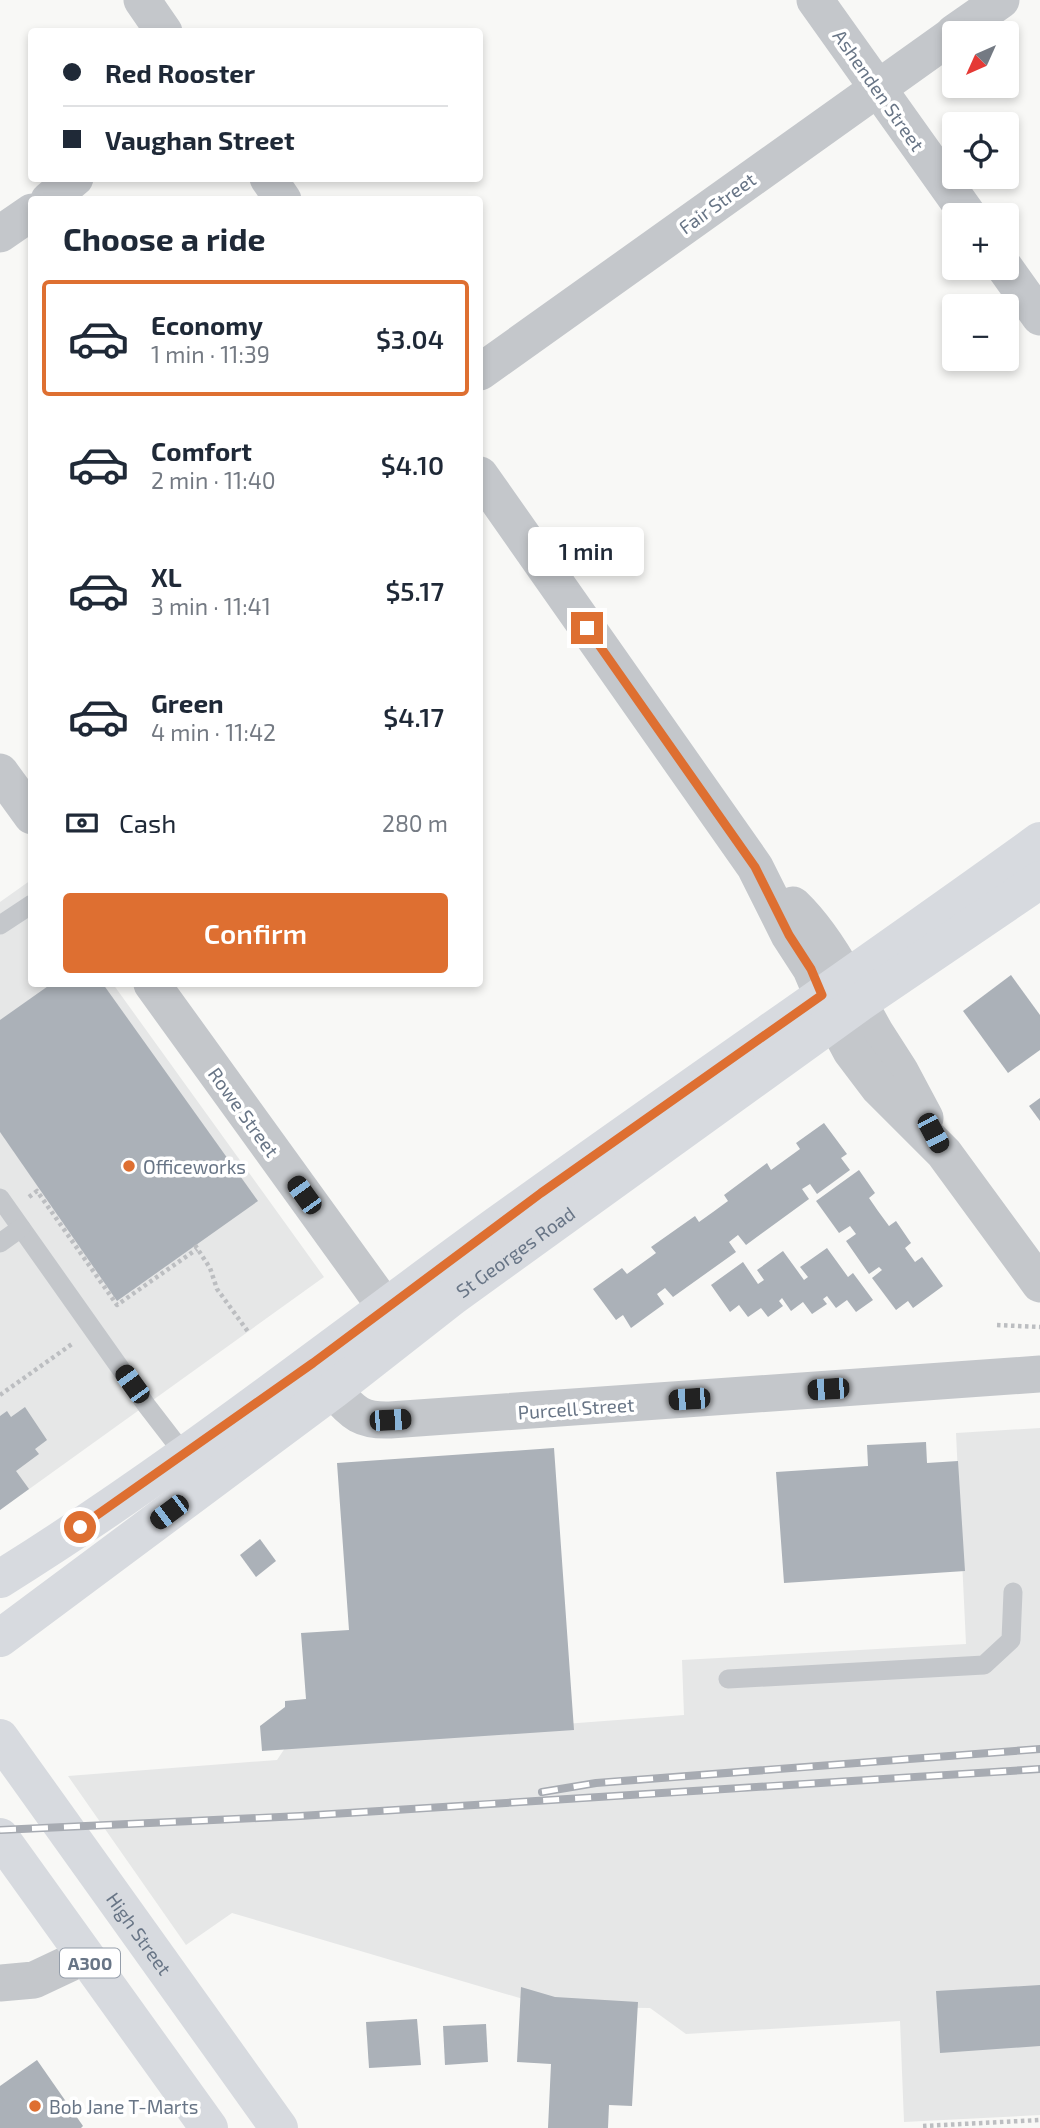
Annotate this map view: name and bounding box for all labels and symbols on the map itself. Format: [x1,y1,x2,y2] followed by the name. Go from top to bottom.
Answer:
[942,21,1018,98] north arrow
[829,25,929,155] street label: Ashenden Street
[674,167,760,239] street label: Fair Street
[529,526,645,576] callout: 1 min
[571,612,603,644] route end
[204,1063,284,1161] street label: Rowe Street
[914,1110,953,1156] car
[143,1155,246,1178] place label: Officeworks
[121,1158,137,1174] marker: Officeworks
[284,1172,325,1218] car
[451,1201,579,1302] street label: St Georges Road
[112,1361,153,1407] car
[807,1377,850,1401] car
[668,1387,711,1411] car
[517,1392,635,1424] street label: Purcell Street
[369,1408,412,1432] car
[146,1491,193,1533] car
[64,1511,96,1543] route start
[102,1887,177,1979] street label: High Street
[60,1949,120,1978] road number: A300
[49,2095,198,2118] place label: Bob Jane T-Marts
[27,2098,43,2114] marker: Bob Jane T-Marts

